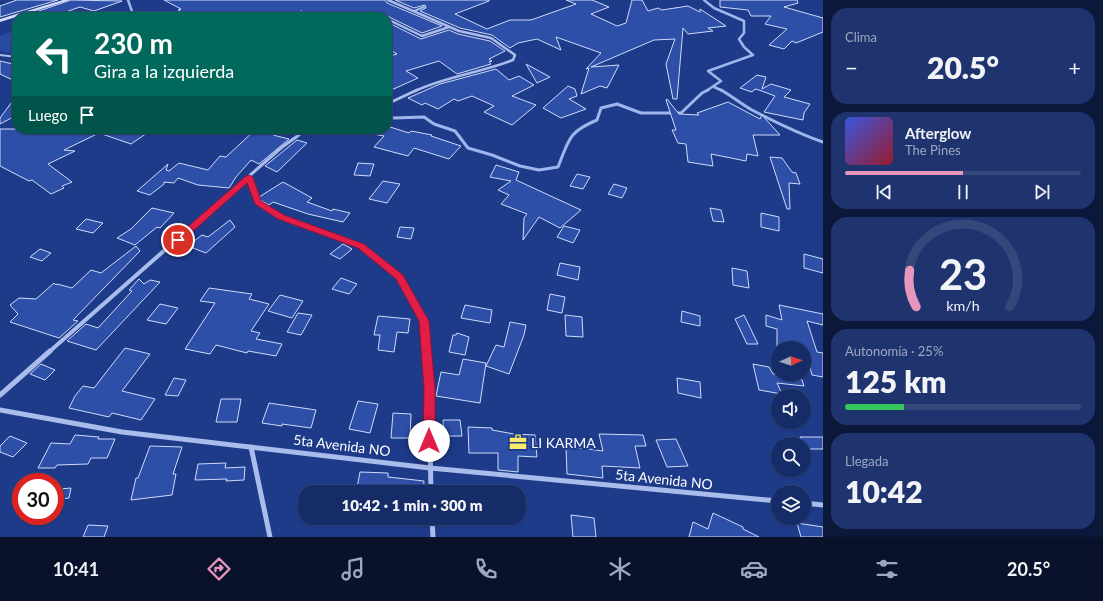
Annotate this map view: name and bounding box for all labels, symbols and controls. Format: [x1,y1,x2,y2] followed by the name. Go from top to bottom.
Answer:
[94,26,173,60] text: 230 m
[28,28,80,80] icon: left
[845,29,877,45] text: Clima
[927,49,999,85] text: 20.5°
[845,54,858,81] text: −
[1068,54,1081,81] text: +
[94,60,234,82] text: Gira a la izquierda
[76,104,98,126] icon: arrive
[28,106,68,124] text: Luego
[905,124,971,142] text: Afterglow
[905,142,961,158] text: The Pines
[873,181,895,203] icon: previous
[952,181,974,203] icon: pause
[1031,181,1053,203] icon: next
[161,223,195,257] pin
[167,229,189,251] icon: arrive
[939,248,987,298] text: 23
[946,296,980,313] text: km/h
[771,341,811,381] north arrow
[771,341,811,525] map controls
[845,343,943,359] text: Autonomía · 25%
[845,363,946,399] text: 125 km
[771,389,811,429] button: sound
[408,420,450,462] position arrow
[292,431,392,459] street label: 5ta Avenida NO
[508,432,528,452] office icon: LI KARMA
[531,434,596,451] place label: LI KARMA
[771,437,811,477] button: search
[845,453,889,469] text: Llegada
[614,465,714,493] street label: 5ta Avenida NO
[12,473,64,525] speed limit sign: 30
[845,473,923,509] text: 10:42
[771,485,811,525] button: layers
[341,496,483,514] text: 10:42 · 1 min · 300 m
[205,555,233,583] icon: directions
[339,555,367,583] icon: music
[472,555,500,583] icon: phone
[606,555,634,583] icon: climate
[740,555,768,583] icon: car
[873,555,901,583] icon: filters
[53,558,99,580] text: 10:41
[1007,558,1050,580] text: 20.5°

